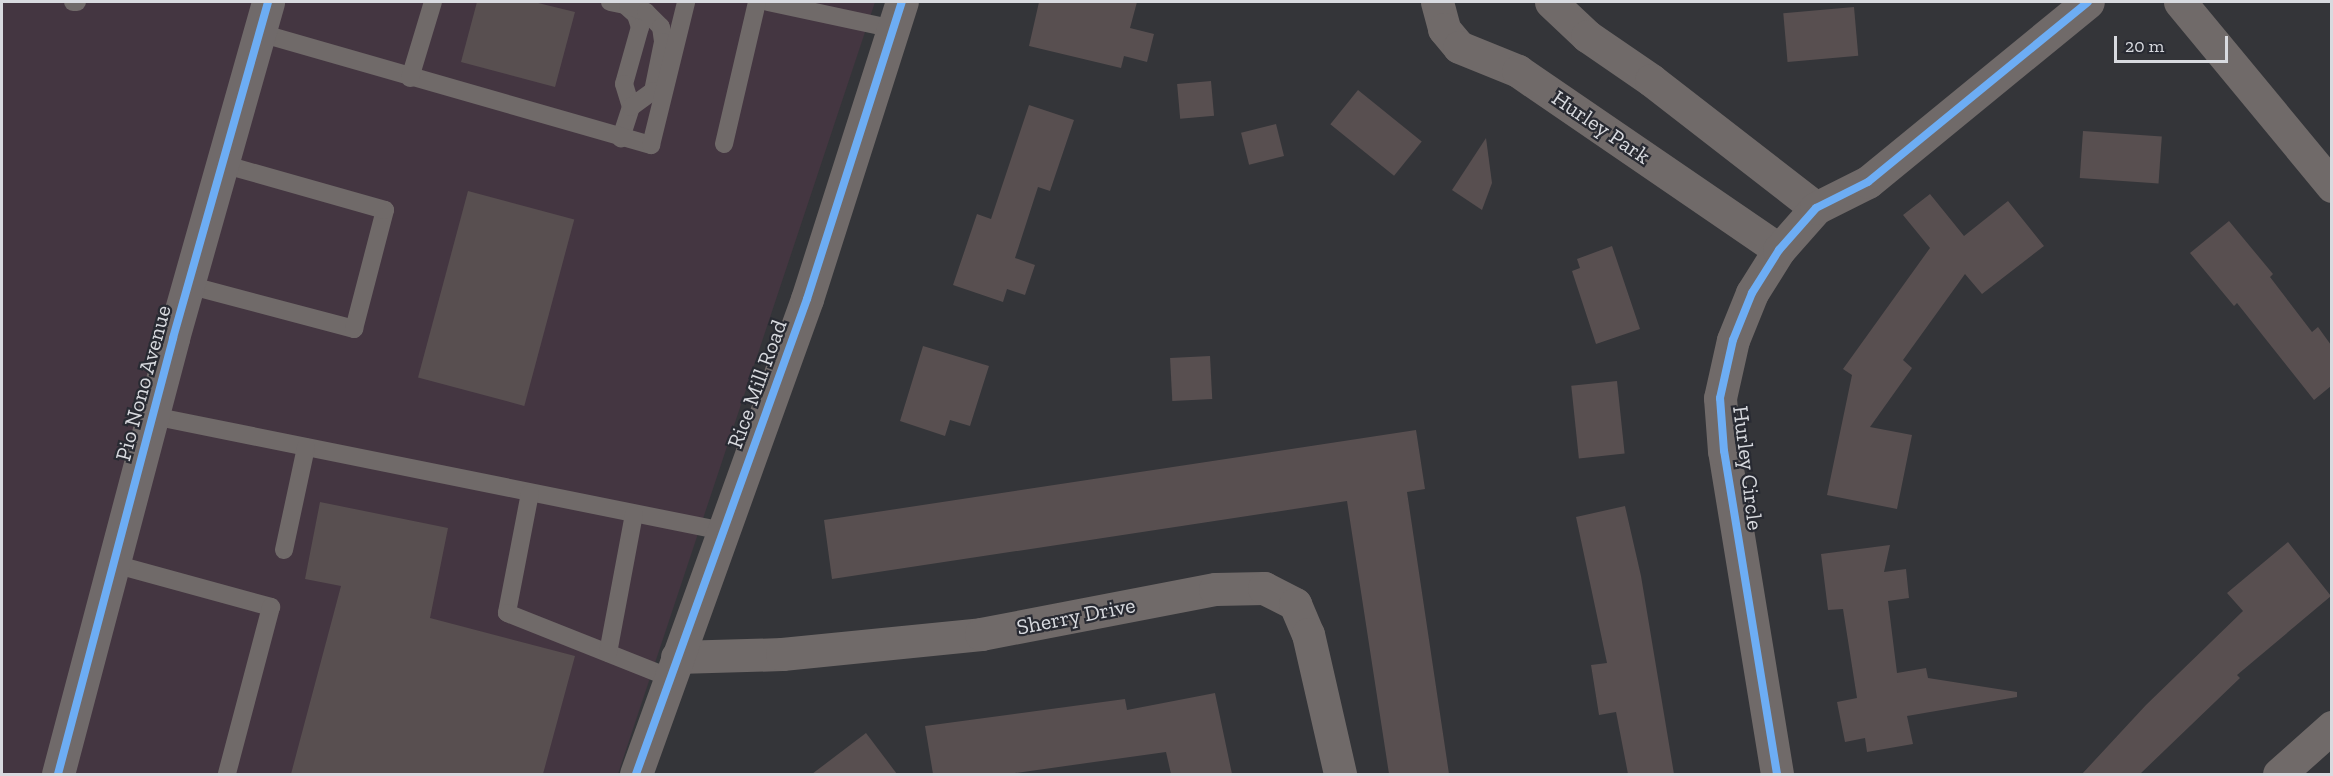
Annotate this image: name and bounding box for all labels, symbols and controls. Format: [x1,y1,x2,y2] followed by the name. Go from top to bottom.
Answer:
[2117,24,2231,62] scale bar
[2125,35,2164,57] text: 20 m
[1547,84,1655,170] street label: Hurley Park
[109,302,177,464] street label: Pio Nono Avenue
[722,316,792,452] street label: Rice Mill Road
[1727,404,1769,532] street label: Hurley Circle
[1014,592,1138,640] street label: Sherry Drive

